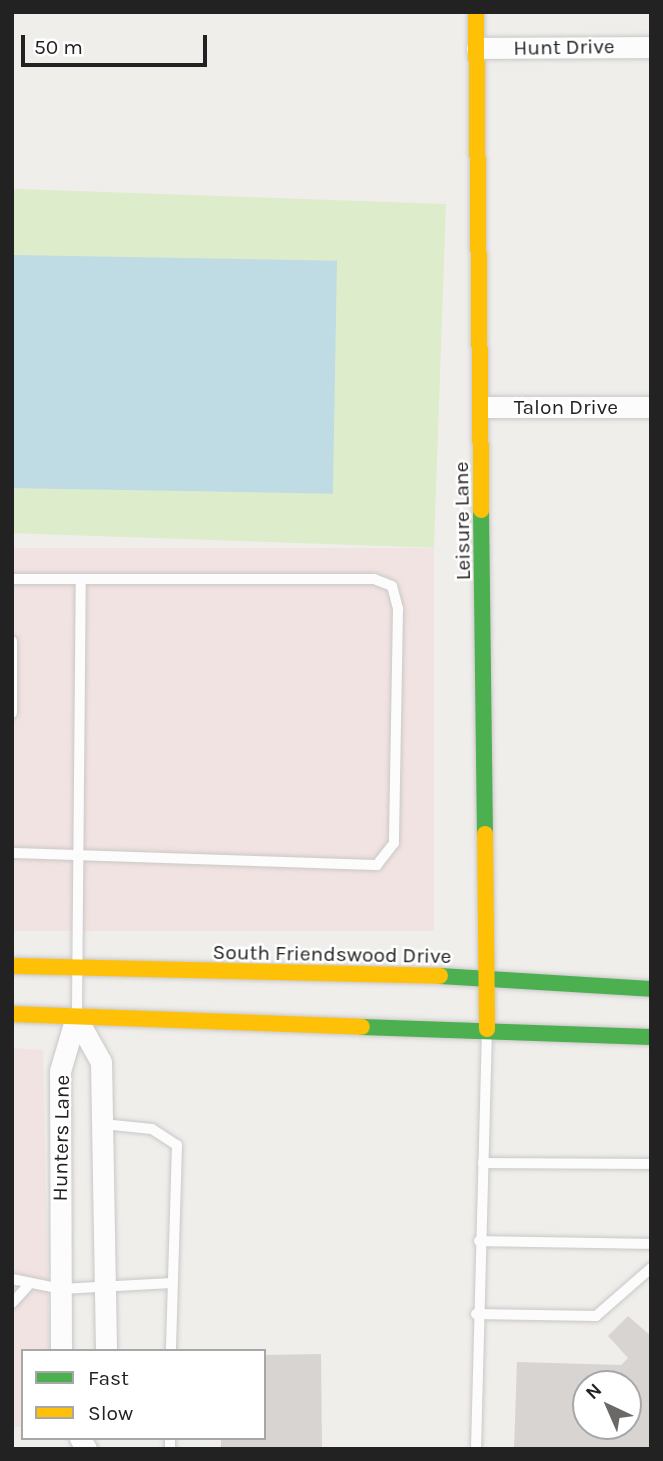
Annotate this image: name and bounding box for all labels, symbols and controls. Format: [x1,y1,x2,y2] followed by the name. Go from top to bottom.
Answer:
[24,21,210,65] scale bar
[513,34,615,60] street label: Hunt Drive
[34,35,83,59] text: 50 m
[514,394,618,420] street label: Talon Drive
[448,461,476,581] street label: Leisure Lane
[212,939,452,969] street label: South Friendswood Drive
[47,1075,75,1201] street label: Hunters Lane
[21,1349,266,1440] legend
[88,1366,129,1390] text: Fast
[572,1370,642,1440] north arrow
[581,1379,606,1404] text: N
[88,1401,133,1425] text: Slow

